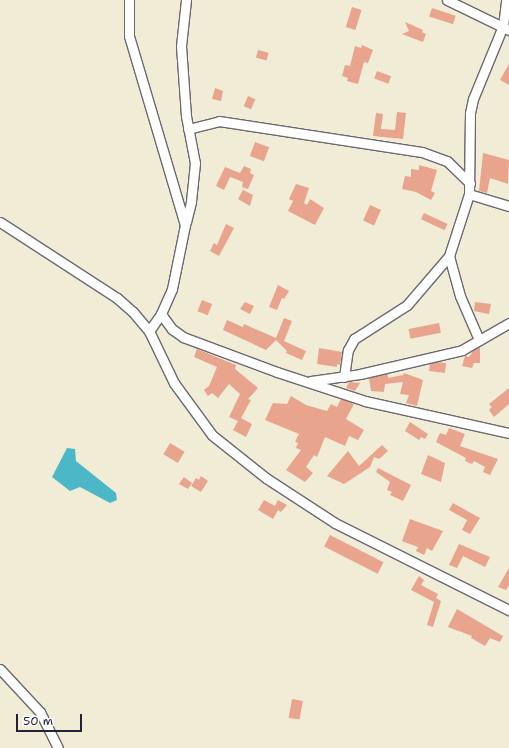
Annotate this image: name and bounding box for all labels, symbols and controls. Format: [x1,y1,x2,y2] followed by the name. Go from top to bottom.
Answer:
[18,706,84,732] scale bar
[23,713,53,729] text: 50 m

